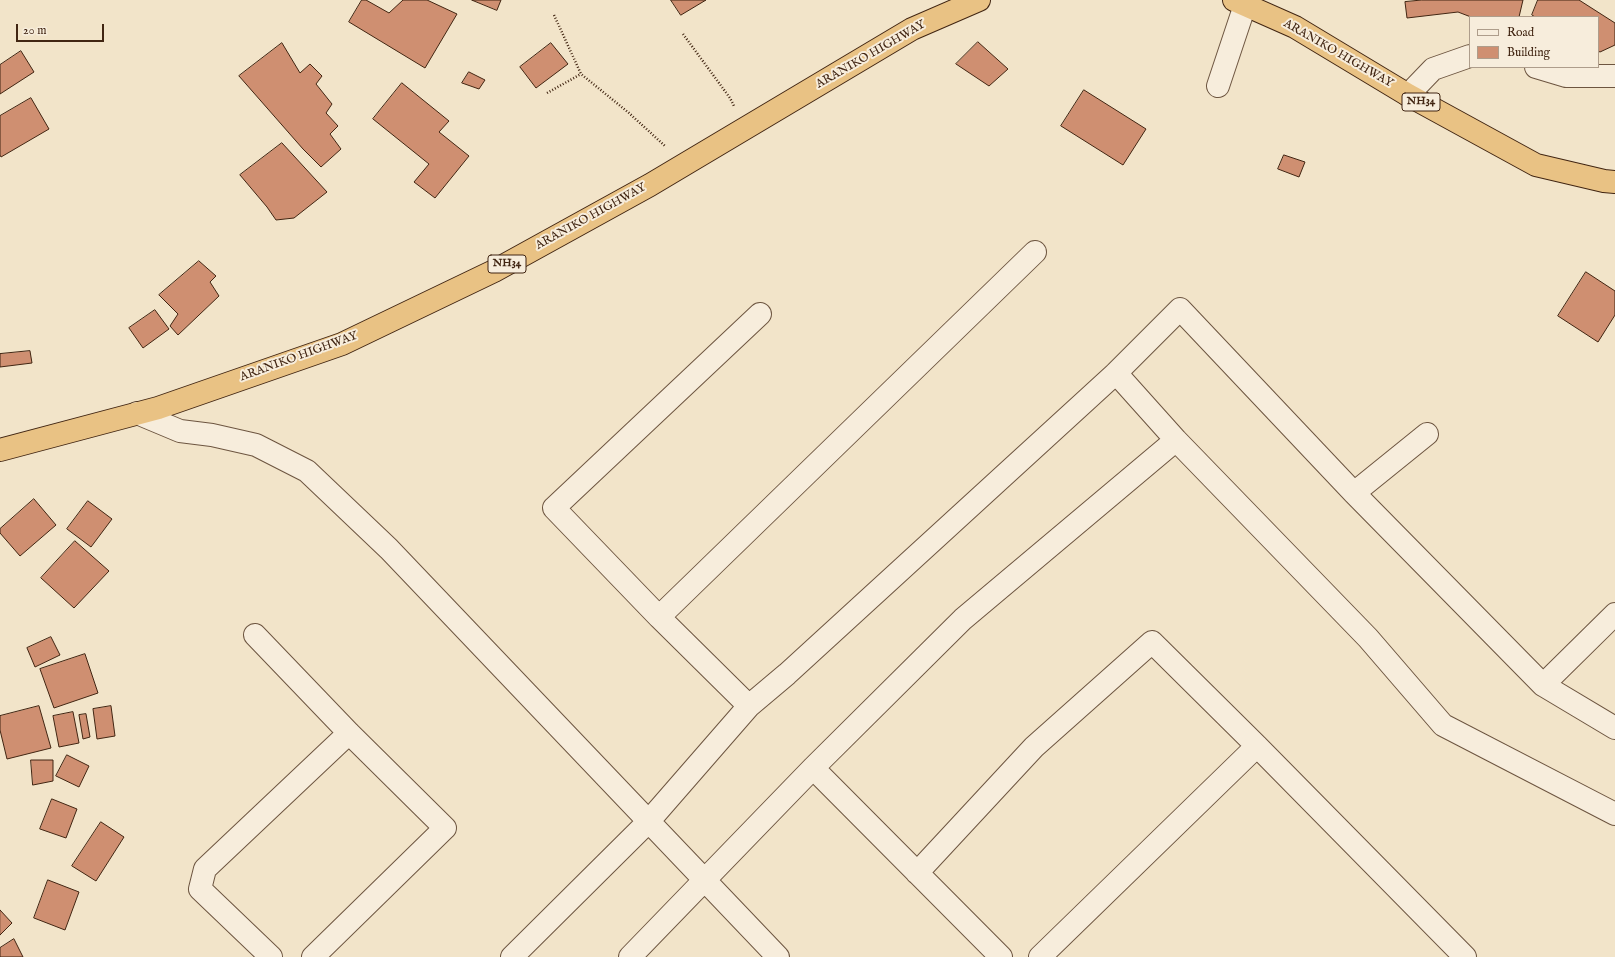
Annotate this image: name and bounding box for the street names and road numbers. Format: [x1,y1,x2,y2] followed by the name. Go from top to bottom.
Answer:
[1281,17,1395,91] street label: ARANIKO HIGHWAY
[814,18,928,92] street label: ARANIKO HIGHWAY
[1402,93,1440,111] road number: NH34
[533,181,649,253] street label: ARANIKO HIGHWAY
[488,255,526,273] road number: NH34
[238,329,360,385] street label: ARANIKO HIGHWAY

